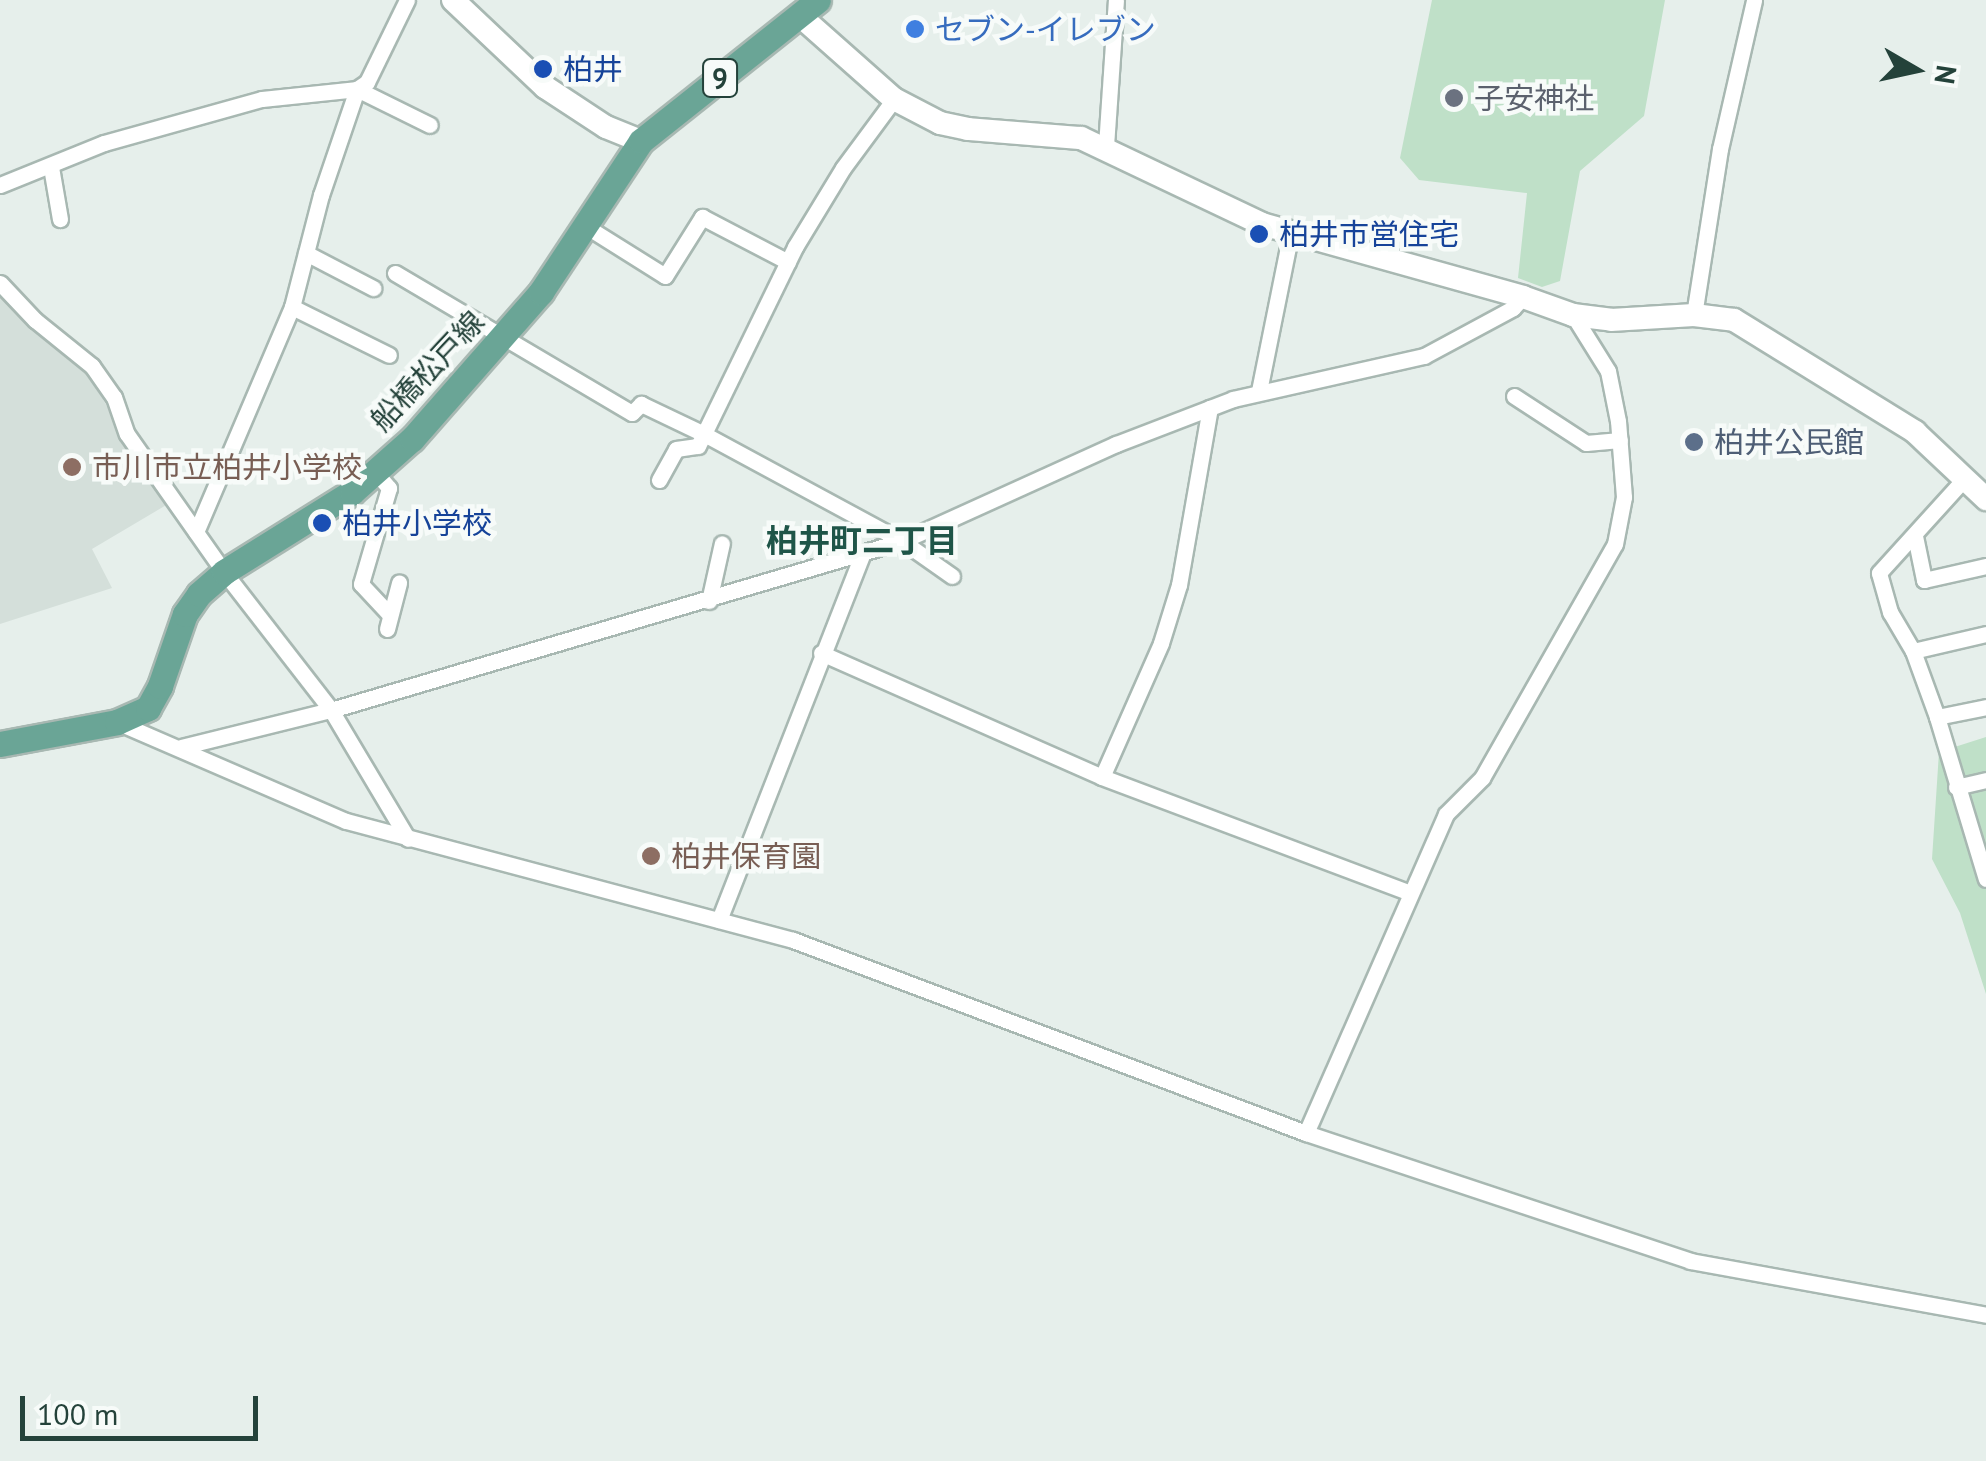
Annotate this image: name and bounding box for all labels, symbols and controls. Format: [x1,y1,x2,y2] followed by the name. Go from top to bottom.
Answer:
[935,11,1156,47] place label: セブン-イレブン
[904,18,926,40] marker: セブン-イレブン
[1866,20,1966,120] north arrow
[563,51,623,87] place label: 柏井
[700,55,740,101] road number: 9
[532,58,554,80] marker: 柏井
[1926,63,1966,87] text: N
[1474,80,1594,116] place label: 子安神社
[1443,87,1465,109] marker: 子安神社
[1279,216,1459,252] place label: 柏井市営住宅
[1248,223,1270,245] marker: 柏井市営住宅
[363,304,491,438] street label: 船橋松戸線
[1714,424,1864,460] place label: 柏井公民館
[1683,431,1705,453] marker: 柏井公民館
[92,449,362,485] place label: 市川市立柏井小学校
[61,456,83,478] marker: 市川市立柏井小学校
[342,505,492,541] place label: 柏井小学校
[311,512,333,534] marker: 柏井小学校
[766,521,958,559] district label: 柏井町二丁目
[671,838,821,874] place label: 柏井保育園
[640,845,662,867] marker: 柏井保育園
[25,1376,262,1438] scale bar
[37,1394,118,1433] text: 100 m

